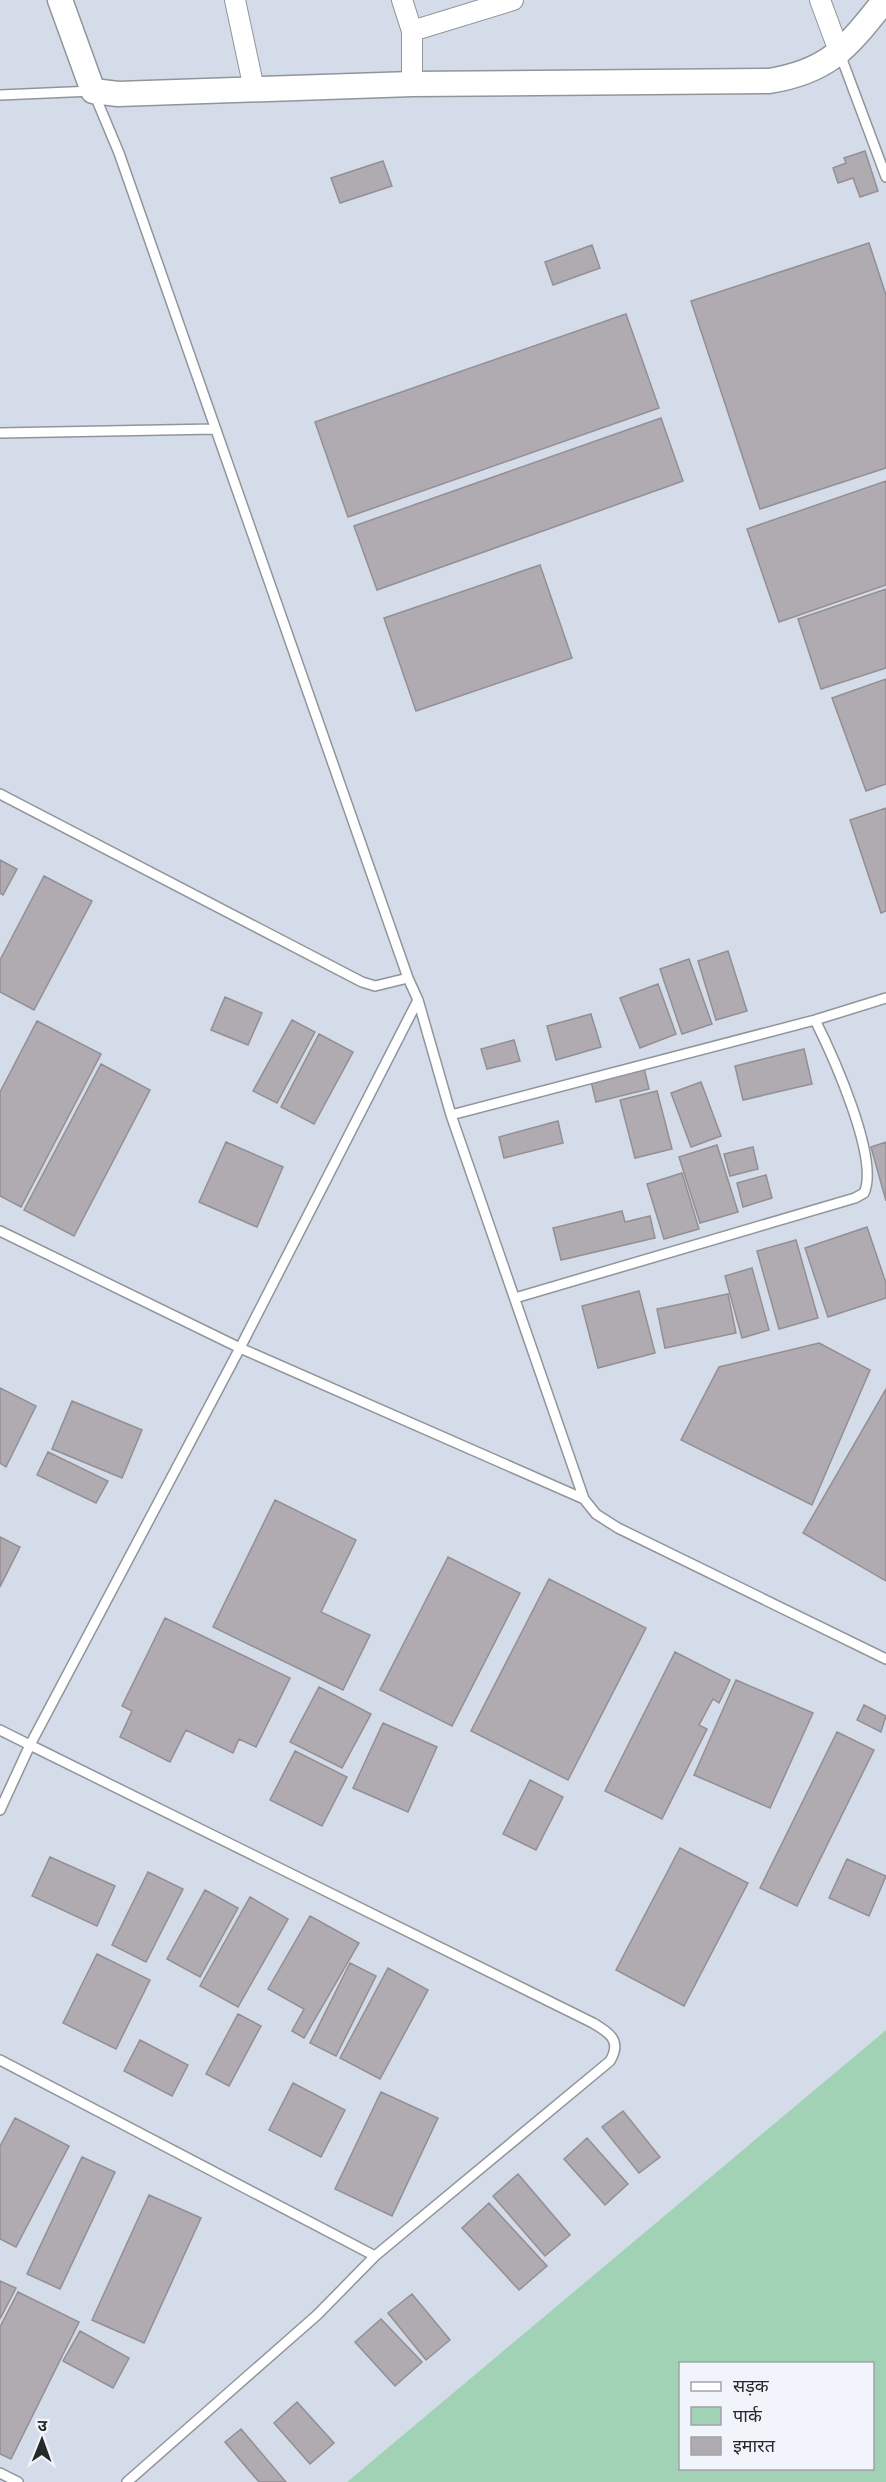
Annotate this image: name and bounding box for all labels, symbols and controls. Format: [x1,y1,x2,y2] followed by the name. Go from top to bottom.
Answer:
[679,2362,874,2470] legend
[733,2375,770,2397] text: सड़क
[733,2405,763,2427] text: पार्क
[12,2410,72,2470] north arrow
[37,2416,48,2435] text: उ
[733,2435,776,2457] text: इमारत

